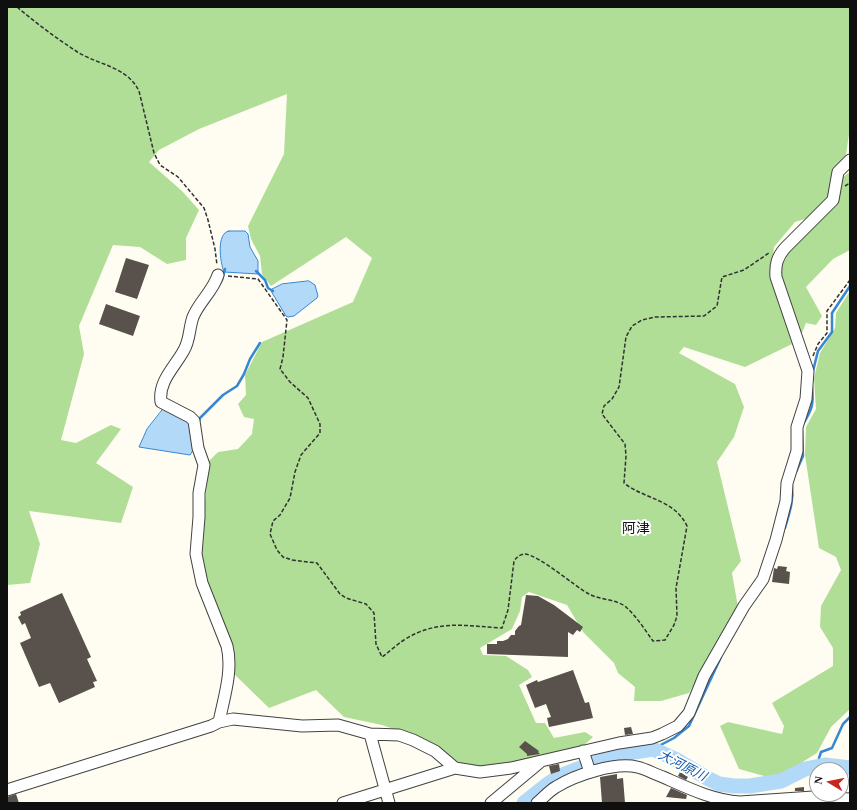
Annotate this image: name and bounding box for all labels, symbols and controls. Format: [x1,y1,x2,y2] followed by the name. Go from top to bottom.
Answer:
[622,520,650,536] district label: 阿津
[656,746,710,784] water label: 大河原川
[809,762,849,802] north arrow
[812,775,825,785] text: N

